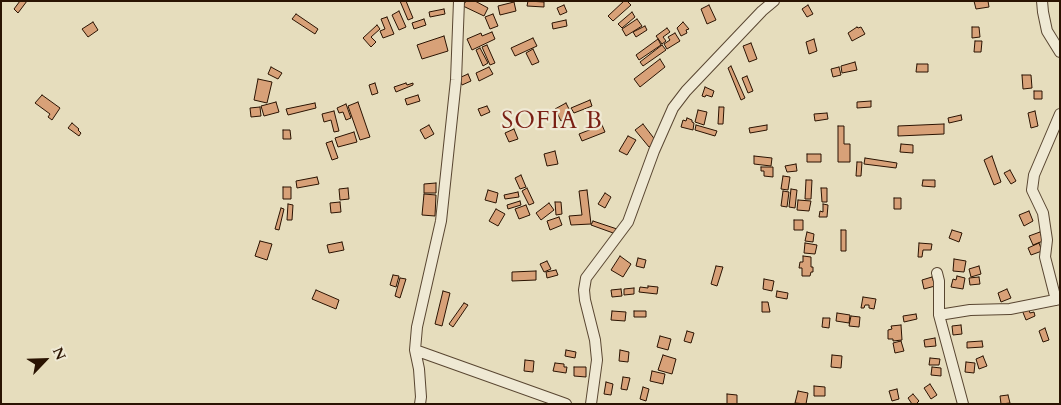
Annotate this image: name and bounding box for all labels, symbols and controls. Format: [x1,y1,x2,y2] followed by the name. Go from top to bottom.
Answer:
[500,108,604,136] district label: SOFIA B
[20,335,70,385] north arrow
[48,344,70,363] text: N

